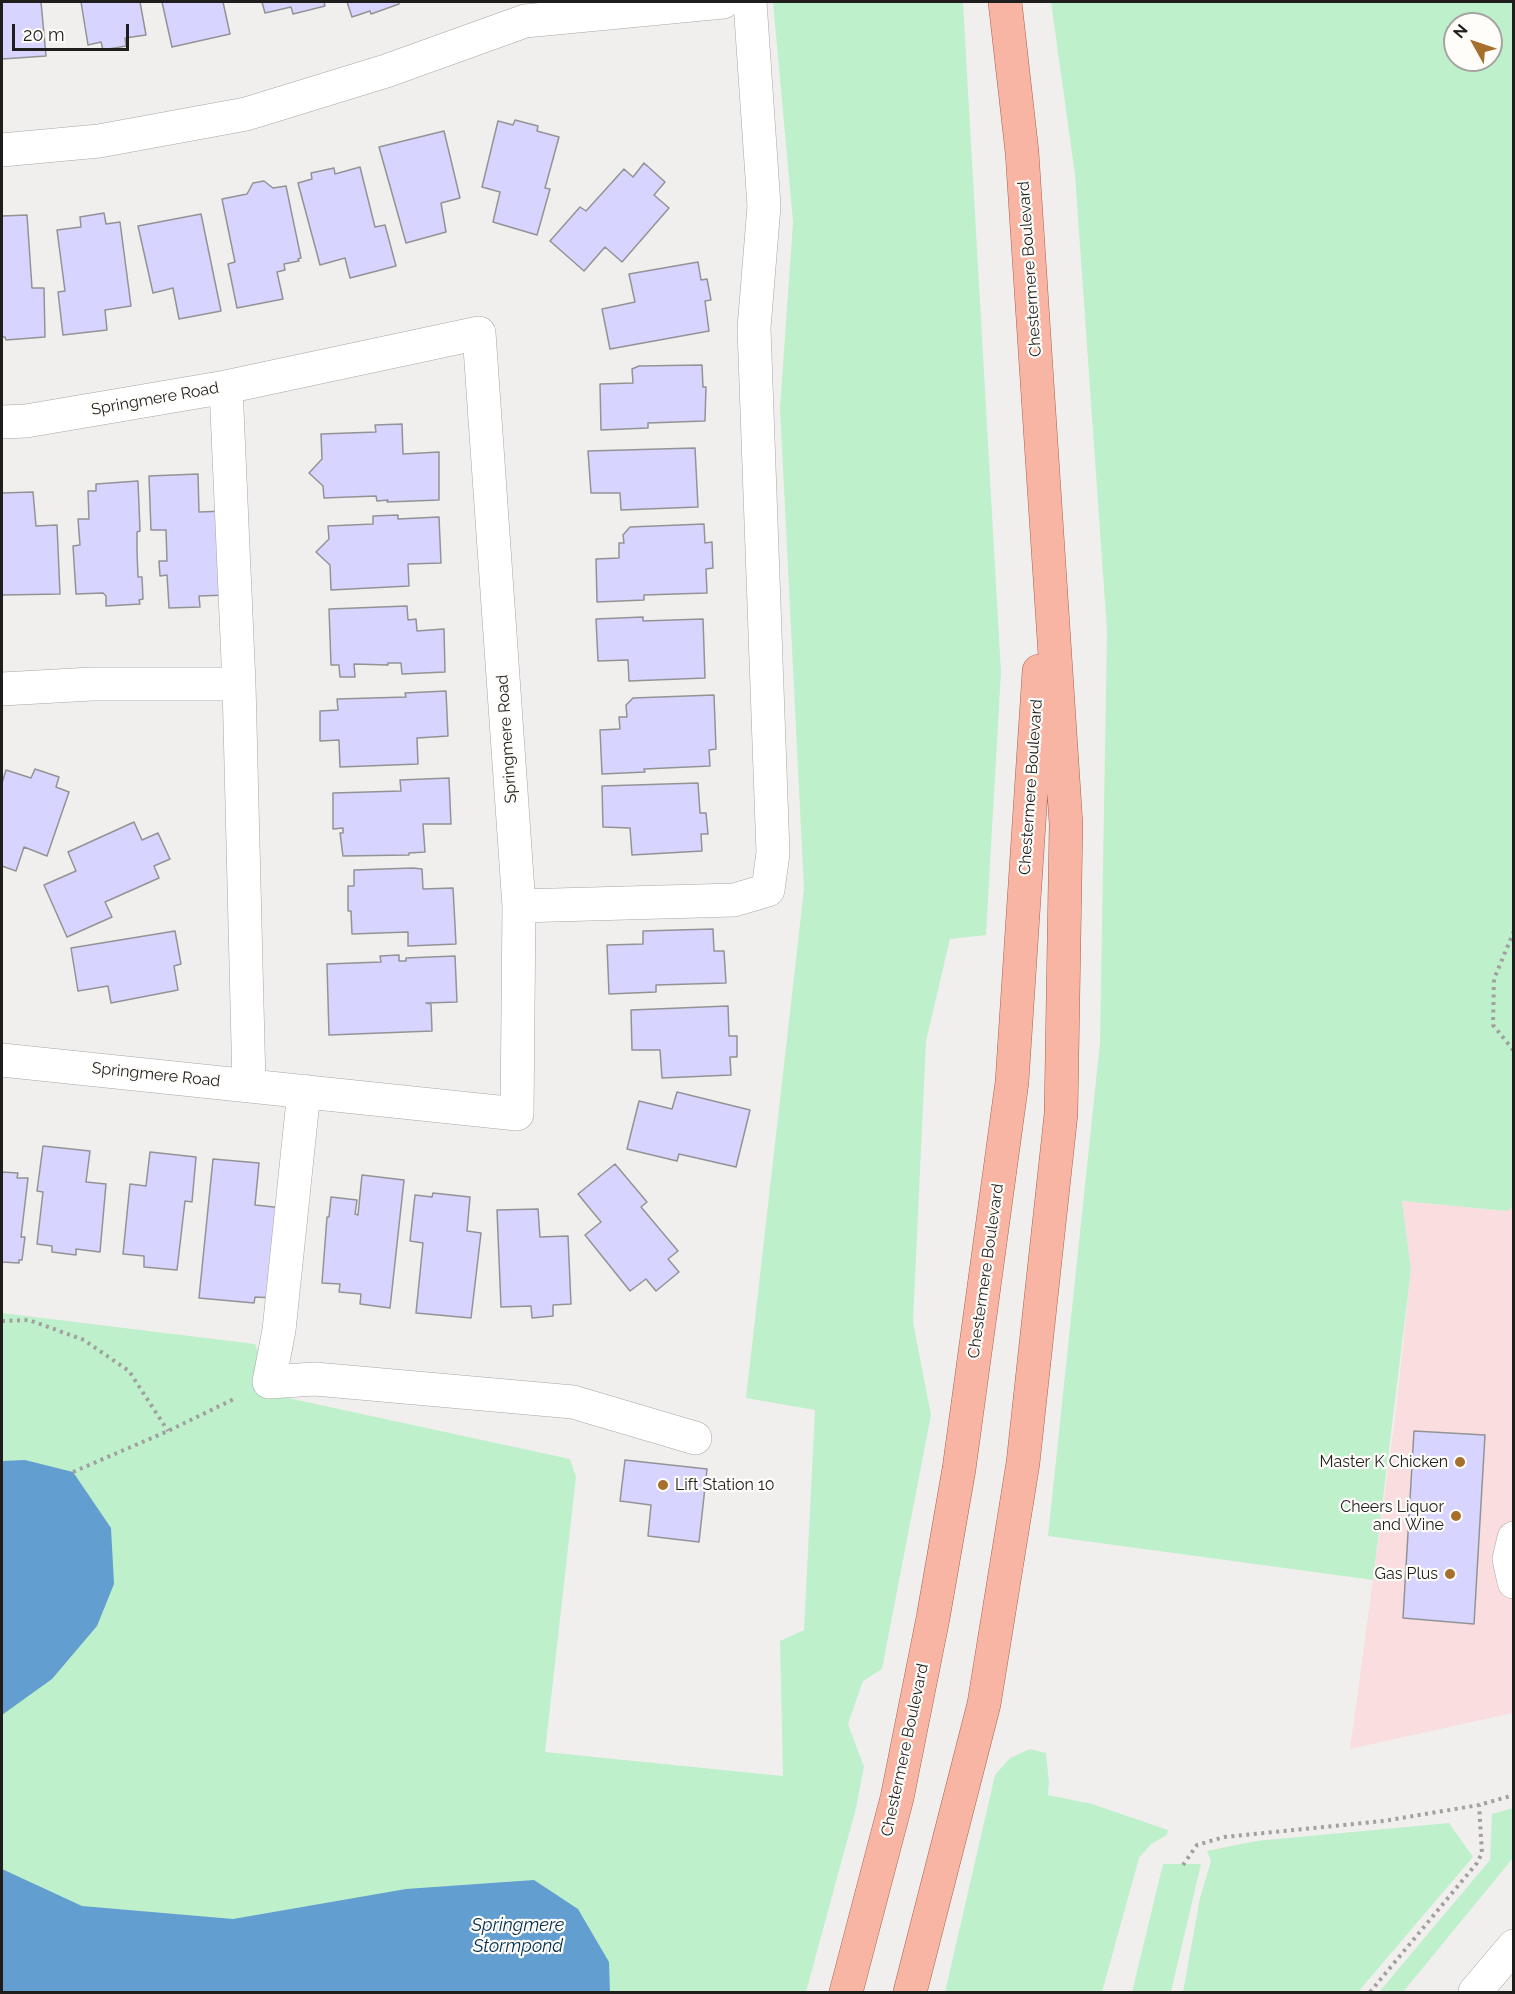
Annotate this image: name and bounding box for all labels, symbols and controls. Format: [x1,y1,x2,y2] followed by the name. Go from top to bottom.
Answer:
[15,12,132,50] scale bar
[1443,12,1503,72] north arrow
[1449,21,1472,42] text: N
[23,24,65,45] text: 20 m
[1014,180,1046,358] street label: Chestermere Boulevard
[90,378,220,420] street label: Springmere Road
[493,674,521,804] street label: Springmere Road
[1015,698,1047,876] street label: Chestermere Boulevard
[91,1059,221,1091] street label: Springmere Road
[964,1182,1008,1360] street label: Chestermere Boulevard
[1320,1452,1448,1472] place label: Master K Chicken
[1453,1455,1467,1469] marker: Master K Chicken
[675,1475,775,1495] place label: Lift Station 10
[656,1478,670,1492] marker: Lift Station 10
[1340,1497,1444,1535] place label: Cheers Liquor and Wine
[1449,1509,1463,1523] marker: Cheers Liquor and Wine
[1374,1564,1438,1584] place label: Gas Plus
[1443,1567,1457,1581] marker: Gas Plus
[877,1662,933,1838] street label: Chestermere Boulevard
[472,1915,564,1958] water label: Springmere Stormpond

